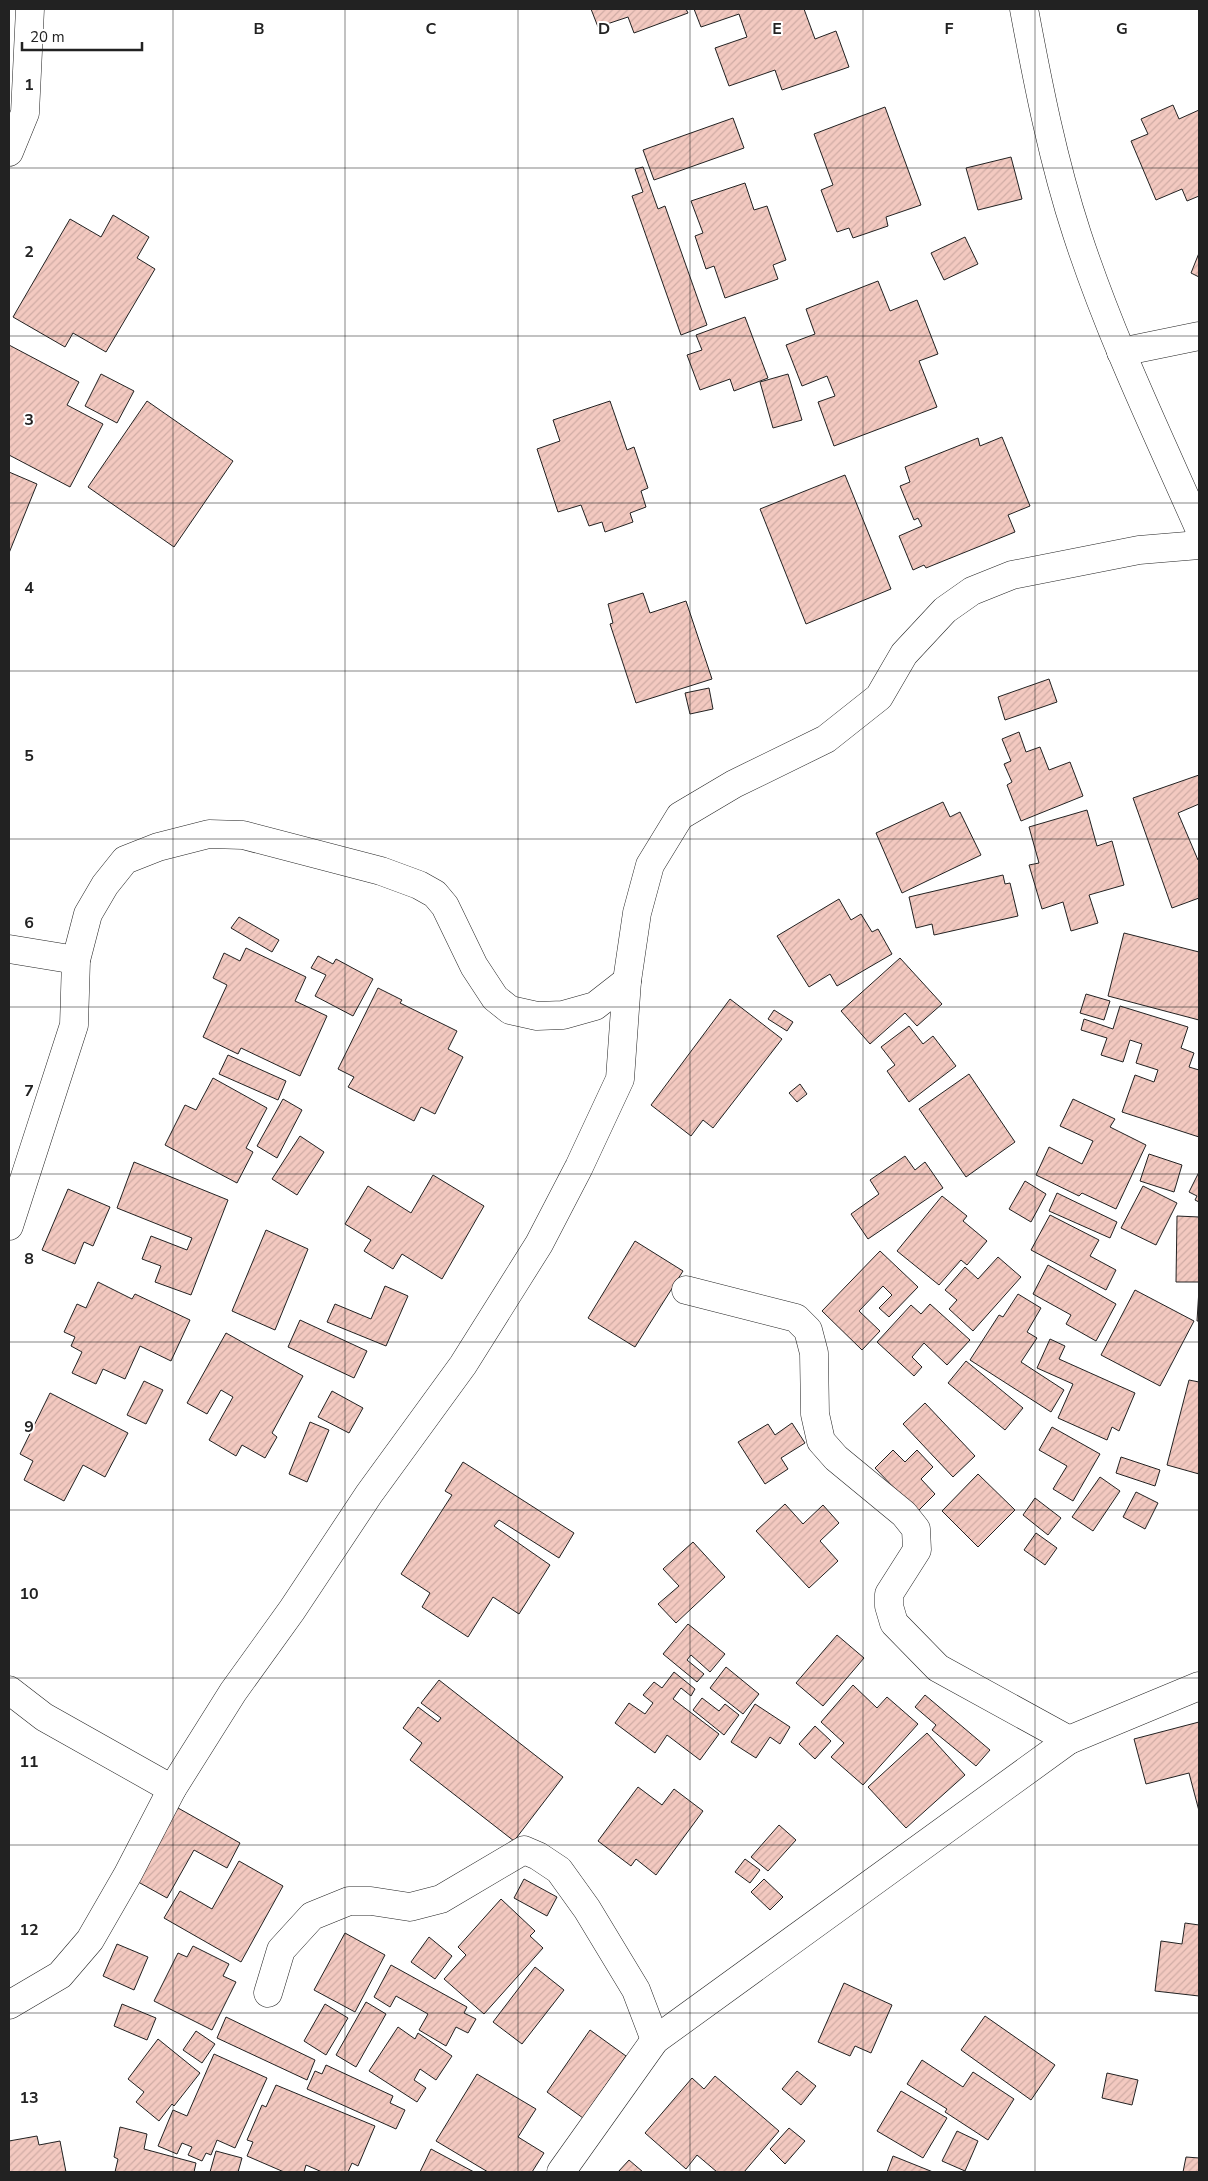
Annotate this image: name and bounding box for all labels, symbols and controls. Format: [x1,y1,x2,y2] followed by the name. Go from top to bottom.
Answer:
[253,18,265,40] text: B
[426,18,437,40] text: C
[598,18,610,40] text: D
[772,18,782,40] text: E
[945,18,954,40] text: F
[1116,18,1128,40] text: G
[22,20,142,52] scale bar
[30,27,65,47] text: 20 m
[24,74,34,96] text: 1
[24,241,34,263] text: 2
[24,409,34,431] text: 3
[24,577,34,599] text: 4
[24,745,34,767] text: 5
[24,912,34,934] text: 6
[24,1080,34,1102] text: 7
[24,1248,34,1270] text: 8
[24,1416,34,1438] text: 9
[19,1583,39,1605] text: 10
[19,1751,39,1773] text: 11
[19,1919,39,1941] text: 12
[19,2087,39,2109] text: 13

